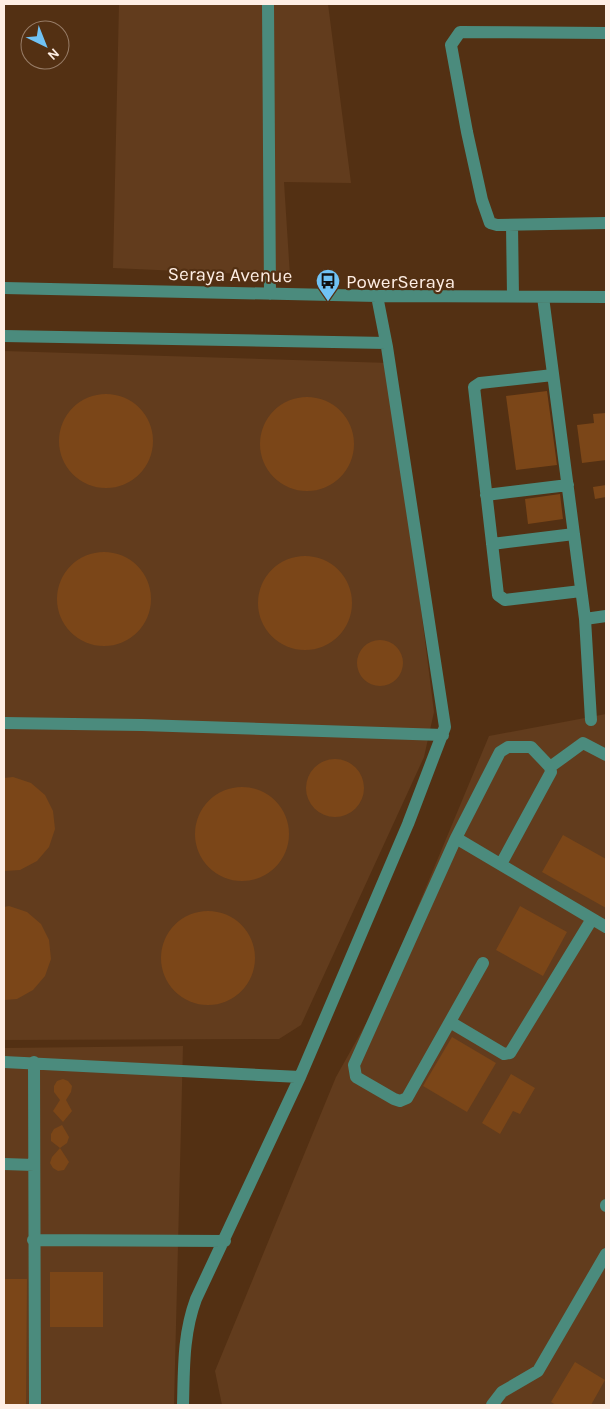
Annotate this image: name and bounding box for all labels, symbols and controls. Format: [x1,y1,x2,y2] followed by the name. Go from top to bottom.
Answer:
[20,20,70,70] north arrow
[44,44,63,64] text: N
[167,263,293,287] street label: Seraya Avenue
[315,268,341,302] bus stop icon: PowerSeraya
[346,271,455,293] place label: PowerSeraya

